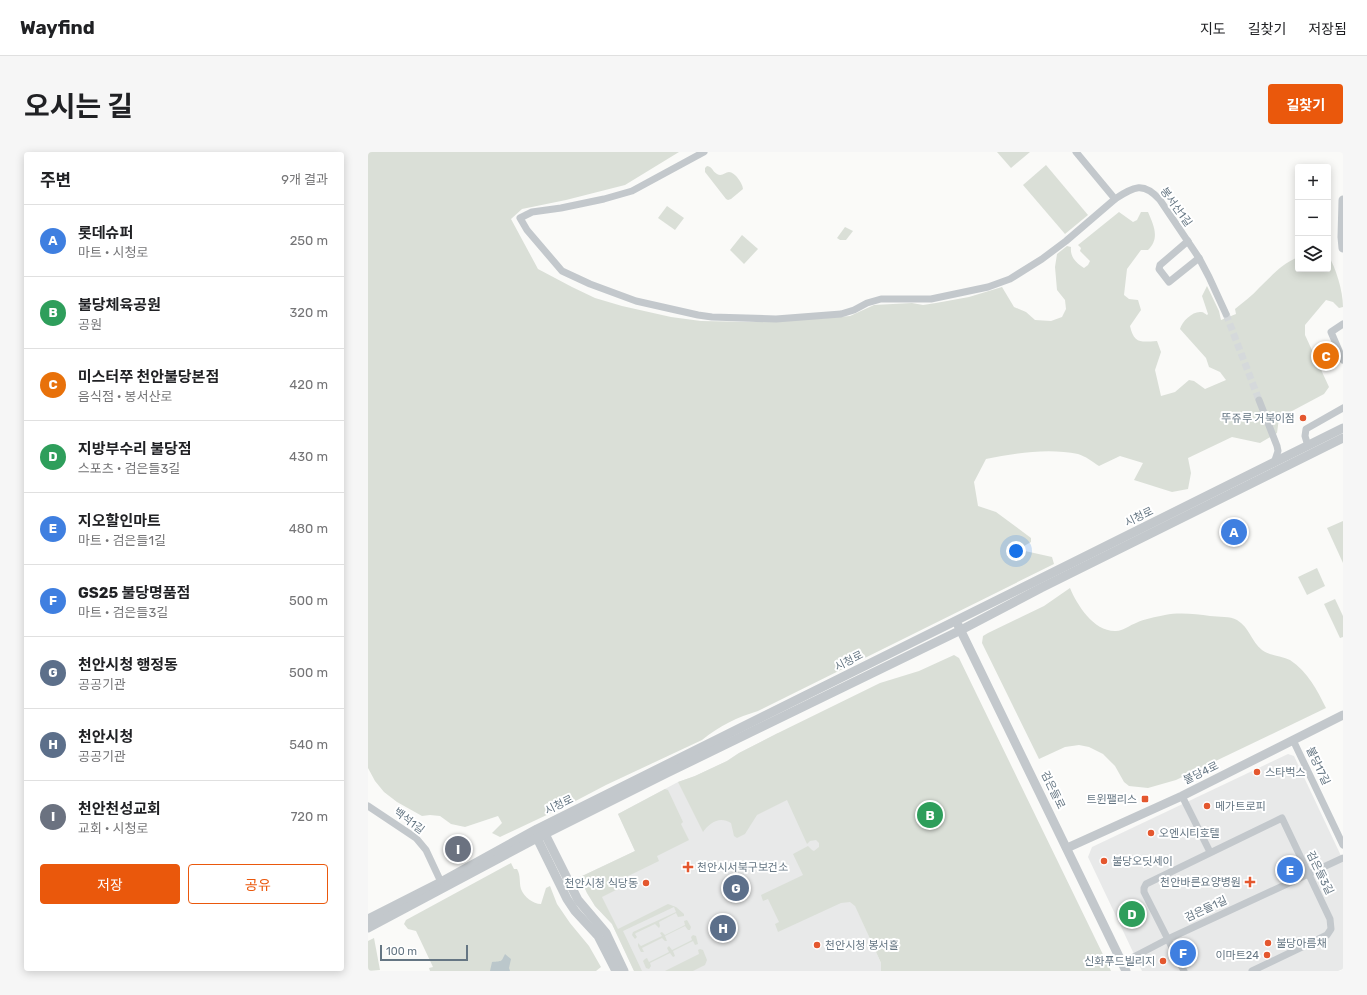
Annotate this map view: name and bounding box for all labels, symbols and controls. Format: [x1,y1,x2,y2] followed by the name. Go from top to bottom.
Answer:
[20,16,95,39] text: Wayfind
[1200,21,1226,38] text: 지도
[1248,21,1286,38] text: 길찾기
[1308,21,1347,38] text: 저장됨
[1268,84,1343,124] button: 길찾기
[24,90,133,123] text: 오시는 길
[1295,164,1331,272] map controls
[1295,164,1331,200] button: +
[40,170,71,190] text: 주변
[281,172,328,187] text: 9개 결과
[1157,185,1195,229] street label: 봉서산1길
[1295,200,1331,236] button: −
[78,224,133,242] text: 롯데슈퍼
[48,233,58,248] text: A
[290,233,328,248] text: 250 m
[1295,236,1331,272] button: layers
[78,245,148,260] text: 마트 · 시청로
[78,296,161,314] text: 불당체육공원
[48,305,58,320] text: B
[290,305,328,320] text: 320 m
[78,317,102,332] text: 공원
[1313,341,1339,371] pin: C
[78,368,219,386] text: 미스터쭈 천안불당본점
[48,377,58,392] text: C
[289,377,328,392] text: 420 m
[78,389,172,404] text: 음식점 · 봉서산로
[1221,412,1295,425] place label: 뚜쥬루 거북이점
[1298,413,1308,423] marker: 뚜쥬루 거북이점
[78,440,192,458] text: 지방부수리 불당점
[48,449,58,464] text: D
[289,449,328,464] text: 430 m
[78,461,180,476] text: 스포츠 · 검은들3길
[1123,505,1155,529] street label: 시청로
[78,512,161,530] text: 지오할인마트
[1221,517,1247,547] pin: A
[49,521,57,536] text: E
[289,521,328,536] text: 480 m
[78,533,166,548] text: 마트 · 검은들1길
[1006,541,1026,561] your location
[78,584,190,602] text: GS25 불당명품점
[49,593,57,608] text: F
[289,593,328,608] text: 500 m
[78,605,168,620] text: 마트 · 검은들3길
[833,648,865,674] street label: 시청로
[78,656,178,674] text: 천안시청 행정동
[48,665,58,680] text: G
[289,665,328,680] text: 500 m
[78,677,126,692] text: 공공기관
[78,728,133,746] text: 천안시청
[48,737,58,752] text: H
[289,737,328,752] text: 540 m
[1304,745,1332,787] street label: 불당17길
[78,749,126,764] text: 공공기관
[1181,759,1221,787] street label: 불당4로
[1265,766,1305,779] place label: 스타벅스
[1252,767,1262,777] marker: 스타벅스
[1038,769,1068,811] street label: 검은들로
[543,793,575,817] street label: 시청로
[1086,793,1137,806] place label: 트윈팰리스
[1140,794,1150,804] marker: 트윈팰리스
[78,800,161,818] text: 천안천성교회
[917,800,943,830] pin: B
[1215,800,1266,813] place label: 메가트로피
[1202,801,1212,811] marker: 메가트로피
[391,805,427,837] street label: 백석1길
[51,809,55,824] text: I
[291,809,328,824] text: 720 m
[78,821,148,836] text: 교회 · 시청로
[1159,827,1220,840] place label: 오엔시티호텔
[1146,828,1156,838] marker: 오엔시티호텔
[445,834,471,864] pin: I
[1304,849,1336,897] street label: 검은들3길
[1112,855,1173,868] place label: 불당오딧세이
[1277,855,1303,885] pin: E
[1099,856,1109,866] marker: 불당오딧세이
[682,861,694,873] marker: 천안시서북구보건소
[697,861,788,874] place label: 천안시서북구보건소
[40,864,180,904] button: 저장
[188,864,328,904] button: 공유
[723,873,749,903] pin: G
[1160,876,1241,889] place label: 천안바른요양병원
[1244,876,1256,888] marker: 천안바른요양병원
[564,877,638,890] place label: 천안시청 식당동
[641,878,651,888] marker: 천안시청 식당동
[1183,894,1229,924] street label: 검은들1길
[1119,899,1145,929] pin: D
[710,913,736,943] pin: H
[1276,937,1327,950] place label: 불당아름채
[1170,938,1196,968] pin: F
[1263,938,1273,948] marker: 불당아름채
[825,939,899,952] place label: 천안시청 봉서홀
[812,940,822,950] marker: 천안시청 봉서홀
[380,943,468,962] scale bar
[386,945,417,958] text: 100 m
[1215,949,1259,962] place label: 이마트24
[1262,950,1272,960] marker: 이마트24
[1084,955,1155,968] place label: 신화푸드빌리지
[1158,956,1168,966] marker: 신화푸드빌리지

